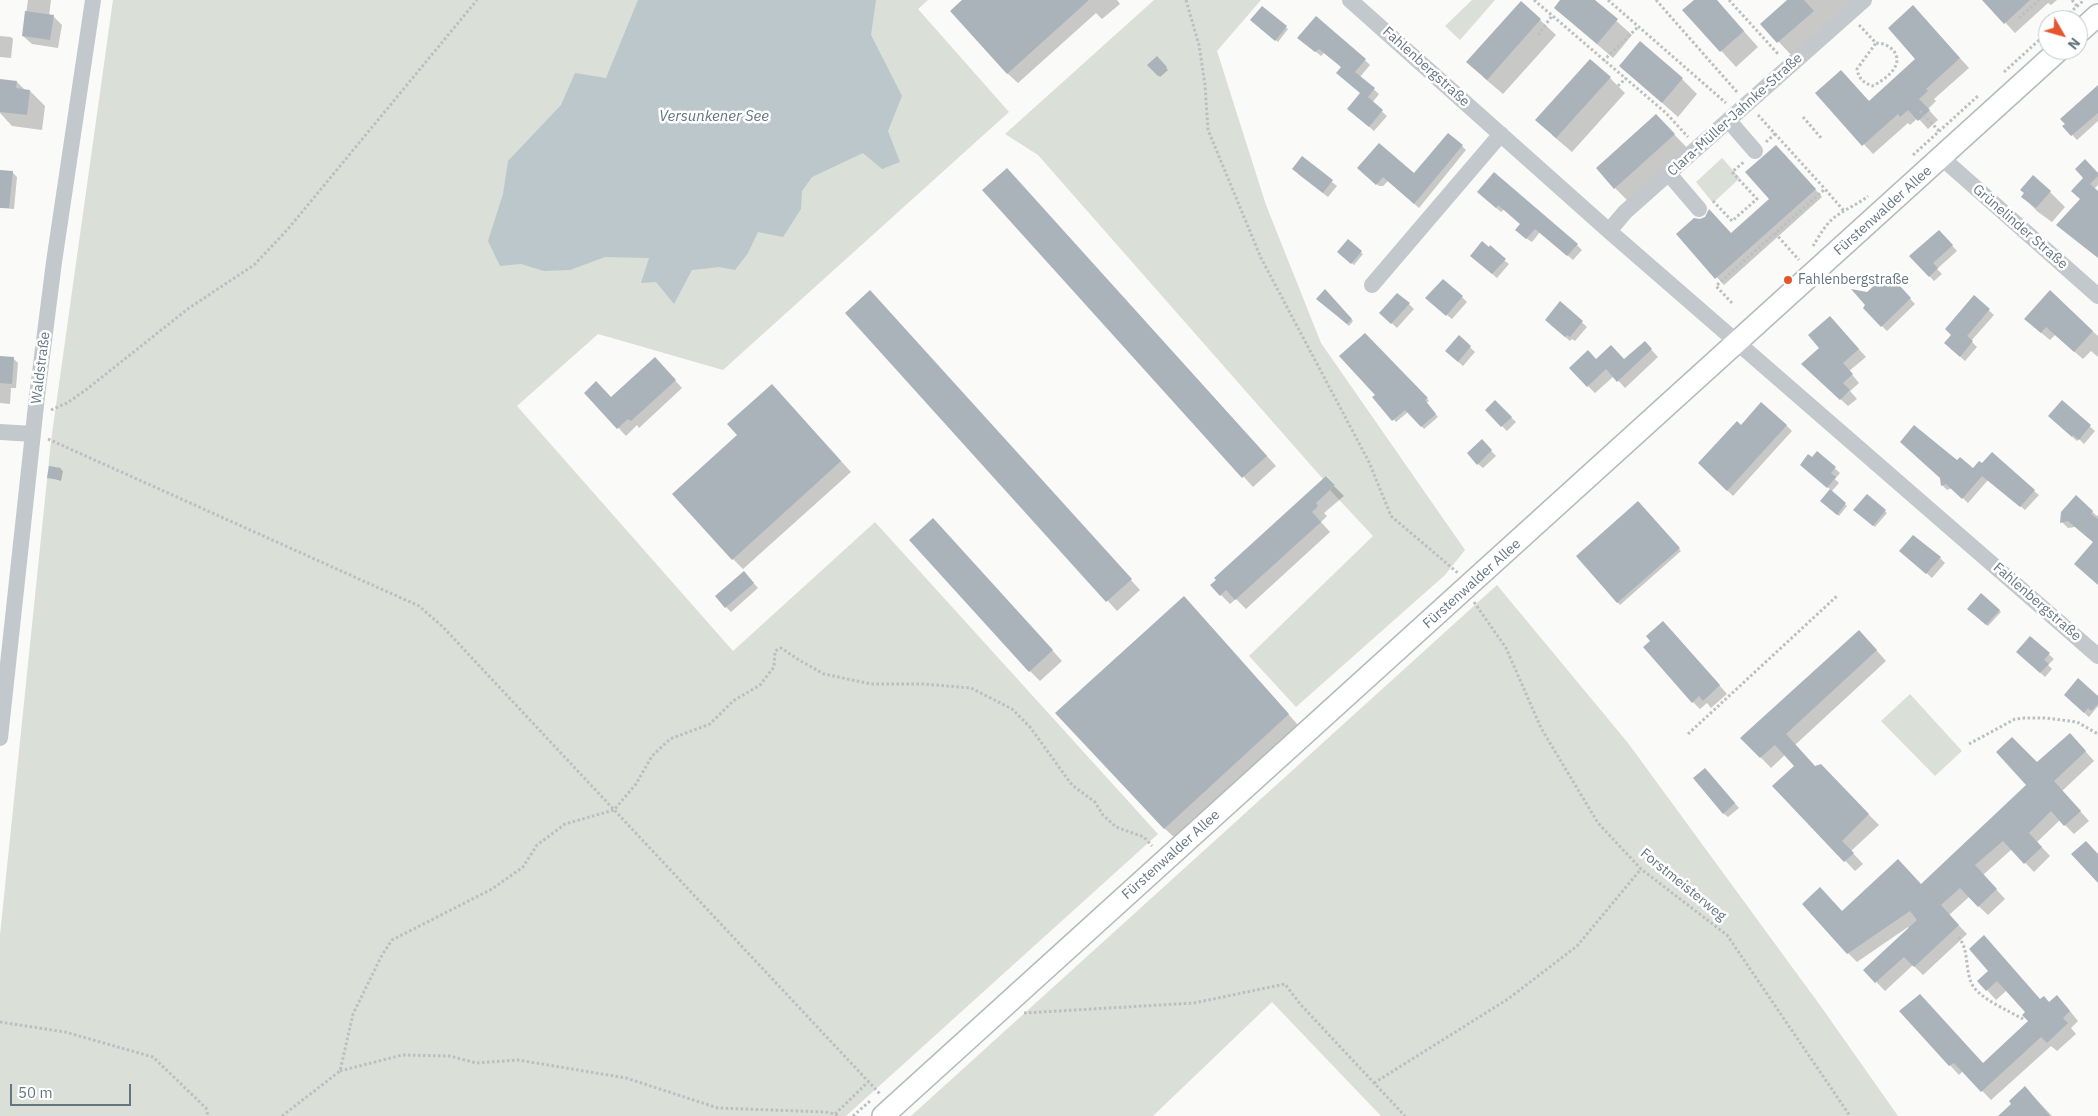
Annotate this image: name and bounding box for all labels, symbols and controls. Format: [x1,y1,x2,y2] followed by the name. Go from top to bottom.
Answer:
[2038,10,2088,60] north arrow
[1379,24,1473,110] street label: Fahlenbergstraße
[2064,34,2084,53] text: N
[1664,50,1806,180] street label: Clara-Müller-Jahnke-Straße
[659,108,769,126] water label: Versunkener See
[1831,163,1935,259] street label: Fürstenwalder Allee
[1969,181,2071,273] street label: Grünelinder Straße
[1798,272,1909,288] place label: Fahlenbergstraße
[1782,274,1794,286] marker: Fahlenbergstraße
[28,331,54,405] street label: Waldstraße
[1420,536,1524,632] street label: Fürstenwalder Allee
[1990,559,2084,645] street label: Fahlenbergstraße
[1119,807,1223,903] street label: Fürstenwalder Allee
[1637,845,1729,925] street label: Forstmeisterweg
[12,1074,134,1106] scale bar
[18,1083,53,1102] text: 50 m

